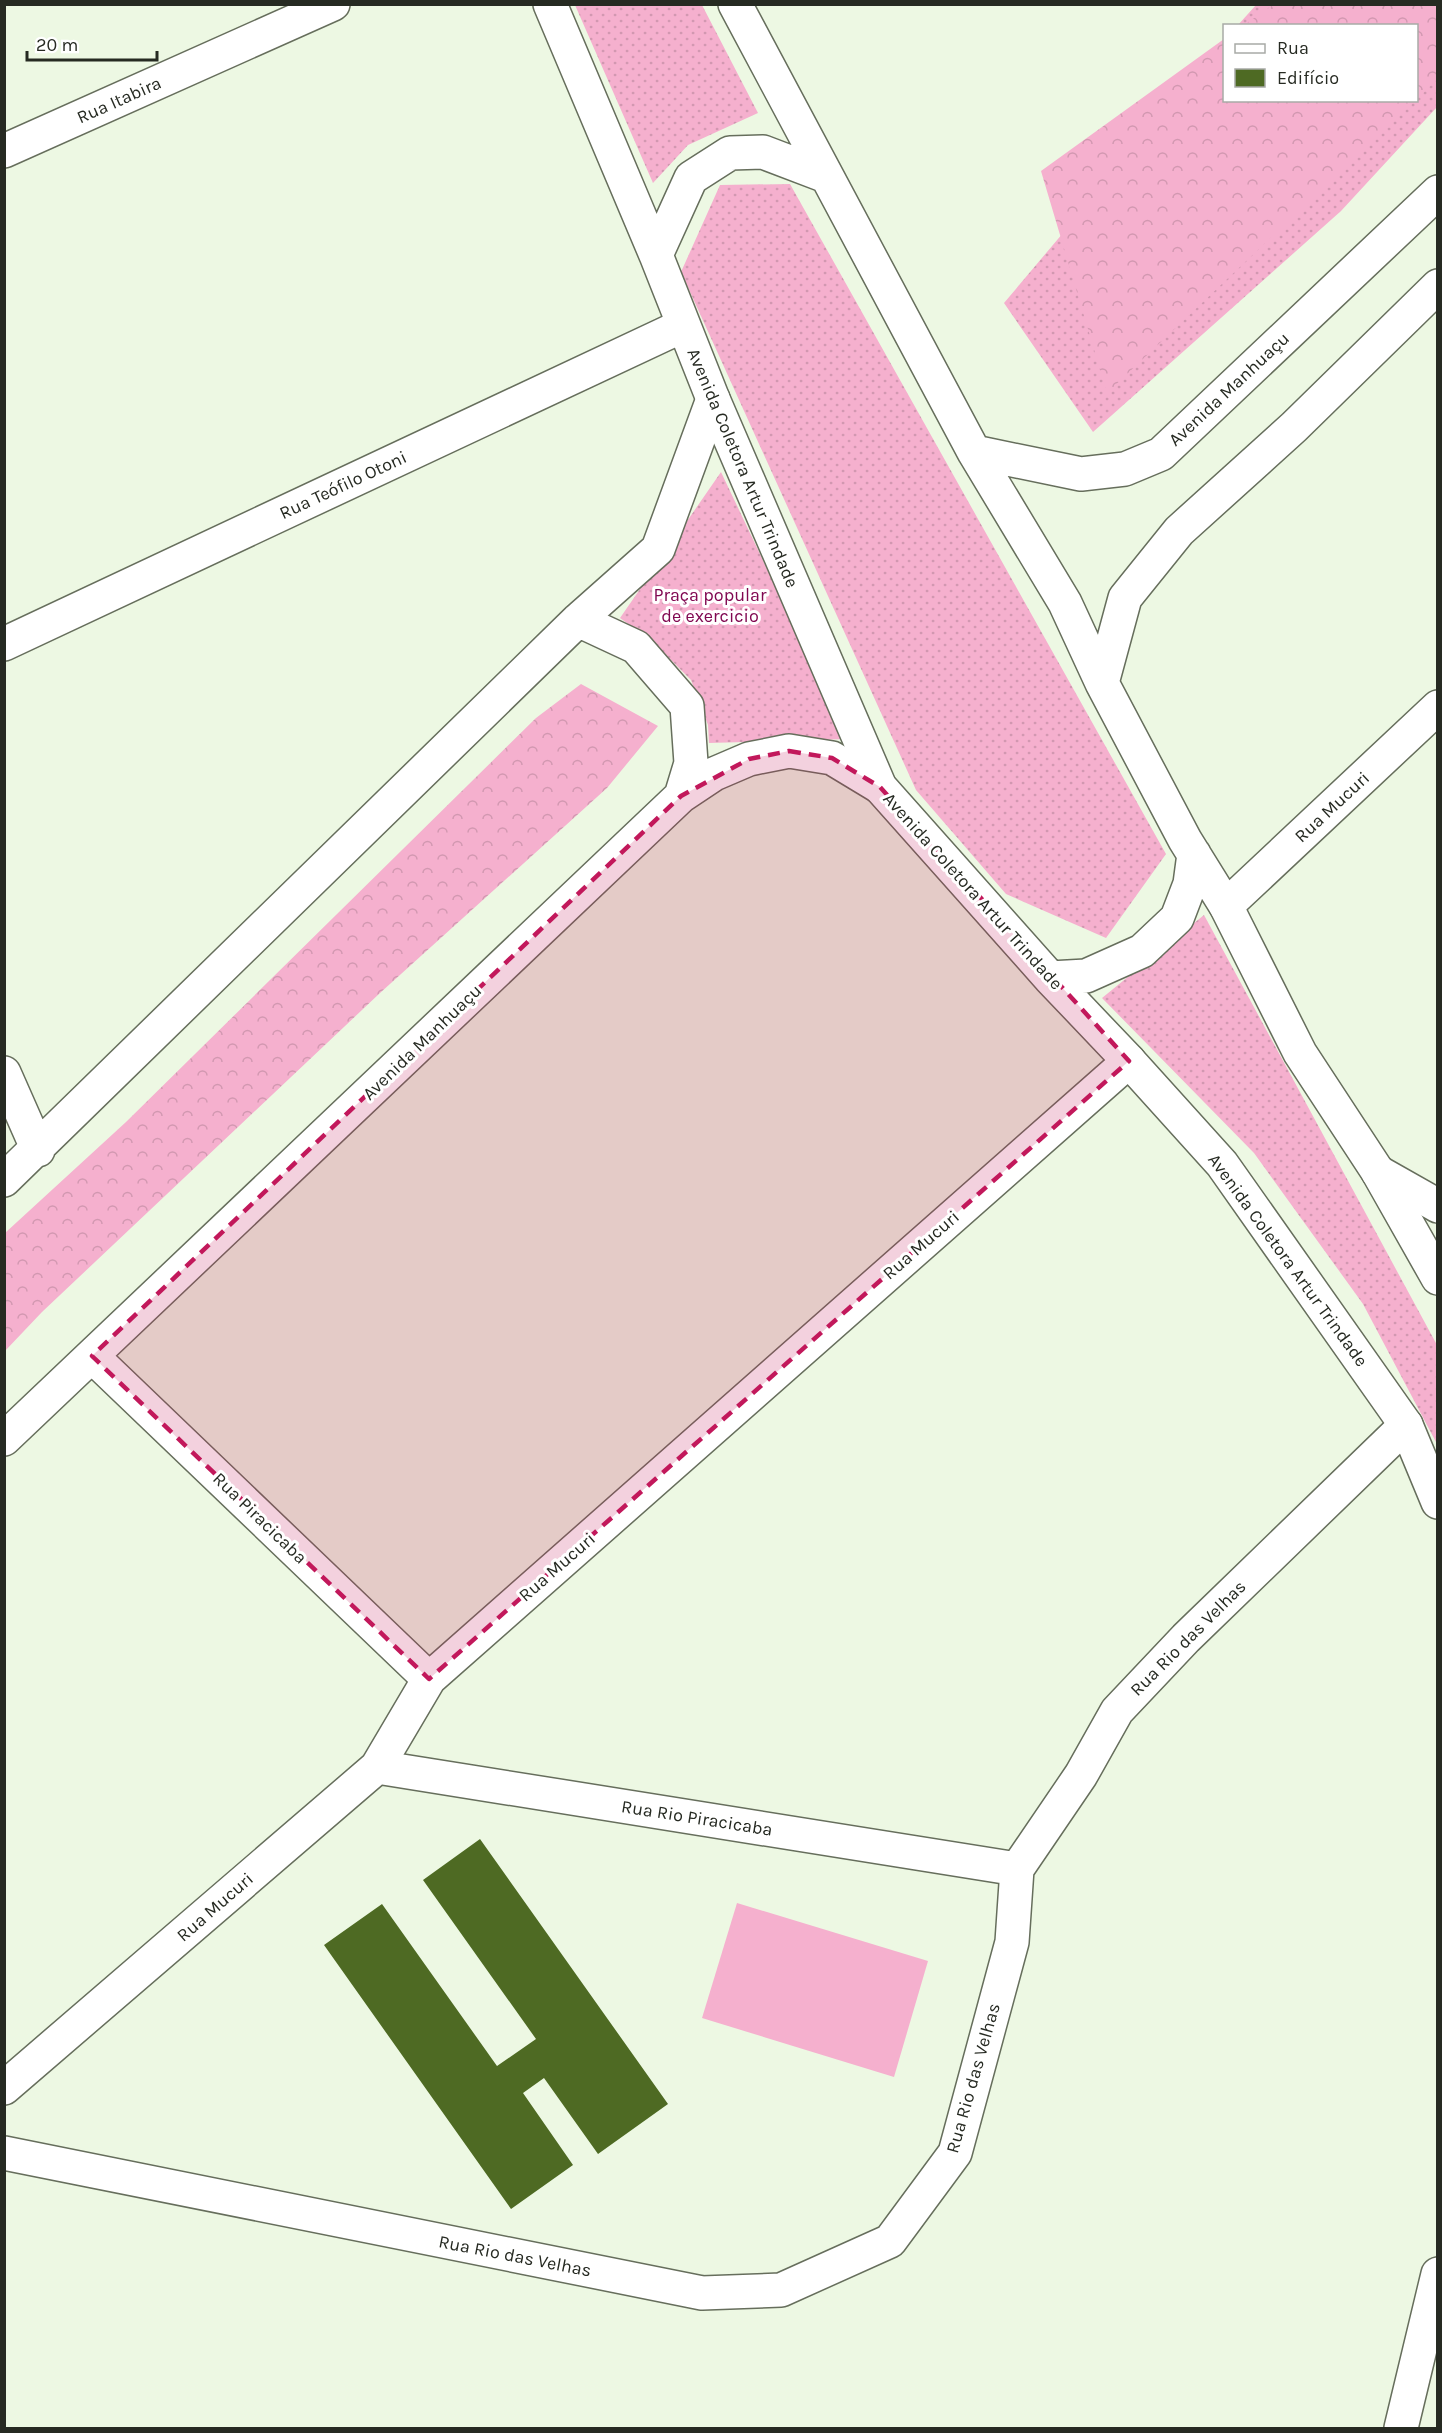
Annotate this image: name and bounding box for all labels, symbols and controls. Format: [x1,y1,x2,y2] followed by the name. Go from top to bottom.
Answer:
[27,24,158,62] scale bar
[1223,24,1418,102] legend
[36,34,78,56] text: 20 m
[1277,37,1309,59] text: Rua
[1277,67,1339,89] text: Edifício
[73,72,165,128] street label: Rua Itabira
[1164,327,1294,451] street label: Avenida Manhuaçu
[682,345,804,591] street label: Avenida Coletora Artur Trindade
[276,446,410,524] street label: Rua Teófilo Otoni
[653,584,767,627] park label: Praça popular de exercicio
[1290,767,1374,847] street label: Rua Mucuri
[879,788,1067,994] street label: Avenida Coletora Artur Trindade
[358,979,486,1105] street label: Avenida Manhuaçu
[1203,1149,1373,1371] street label: Avenida Coletora Artur Trindade
[878,1206,964,1284] street label: Rua Mucuri
[208,1468,312,1568] street label: Rua Piracicaba
[514,1528,600,1606] street label: Rua Mucuri
[1125,1575,1251,1701] street label: Rua Rio das Velhas
[620,1795,774,1841] street label: Rua Rio Piracicaba
[172,1868,258,1946] street label: Rua Mucuri
[941,2000,1005,2156] street label: Rua Rio das Velhas
[437,2230,593,2282] street label: Rua Rio das Velhas

